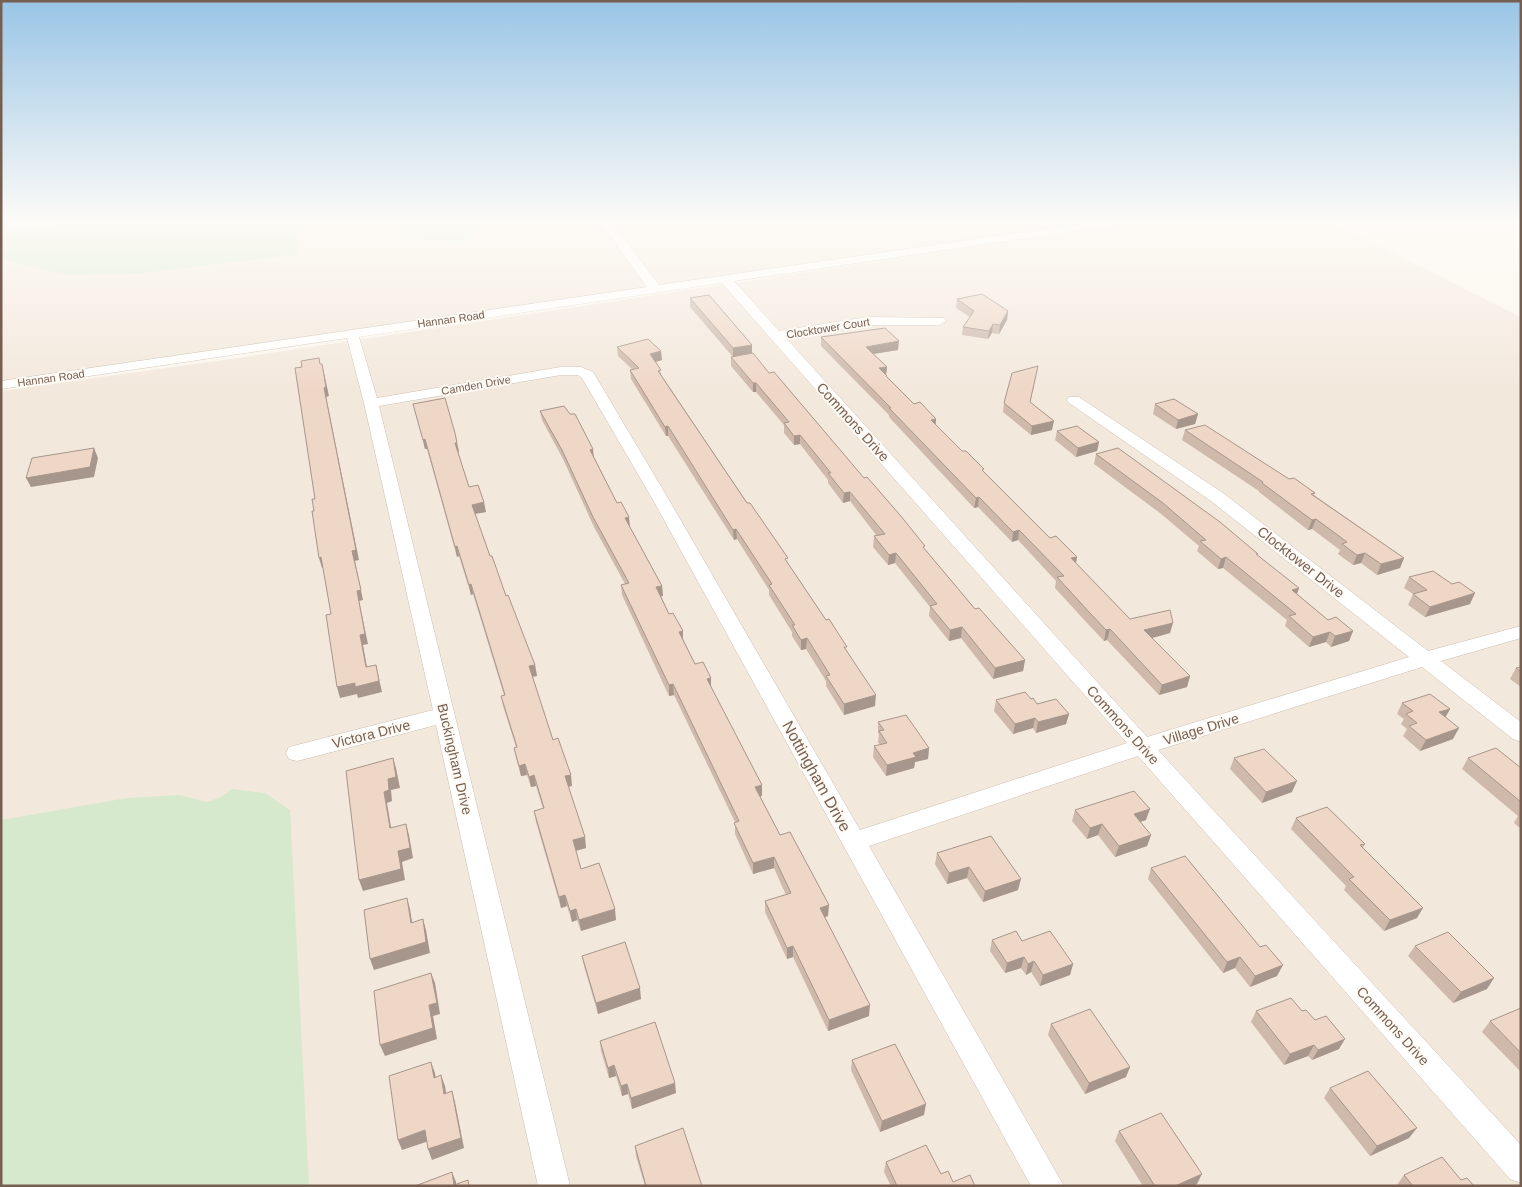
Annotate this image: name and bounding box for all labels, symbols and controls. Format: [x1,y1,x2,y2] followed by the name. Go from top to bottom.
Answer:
[417,308,485,330] street label: Hannan Road
[785,315,871,341] street label: Clocktower Court
[17,367,85,389] street label: Hannan Road
[440,373,512,397] street label: Camden Drive
[813,379,893,465] street label: Commons Drive
[1254,523,1348,601] street label: Clocktower Drive
[1083,682,1163,768] street label: Commons Drive
[434,702,476,816] street label: Buckingham Drive
[1161,710,1241,748] street label: Village Drive
[330,717,412,751] street label: Victora Drive
[779,718,854,835] street label: Nottingham Drive
[1353,983,1433,1069] street label: Commons Drive

